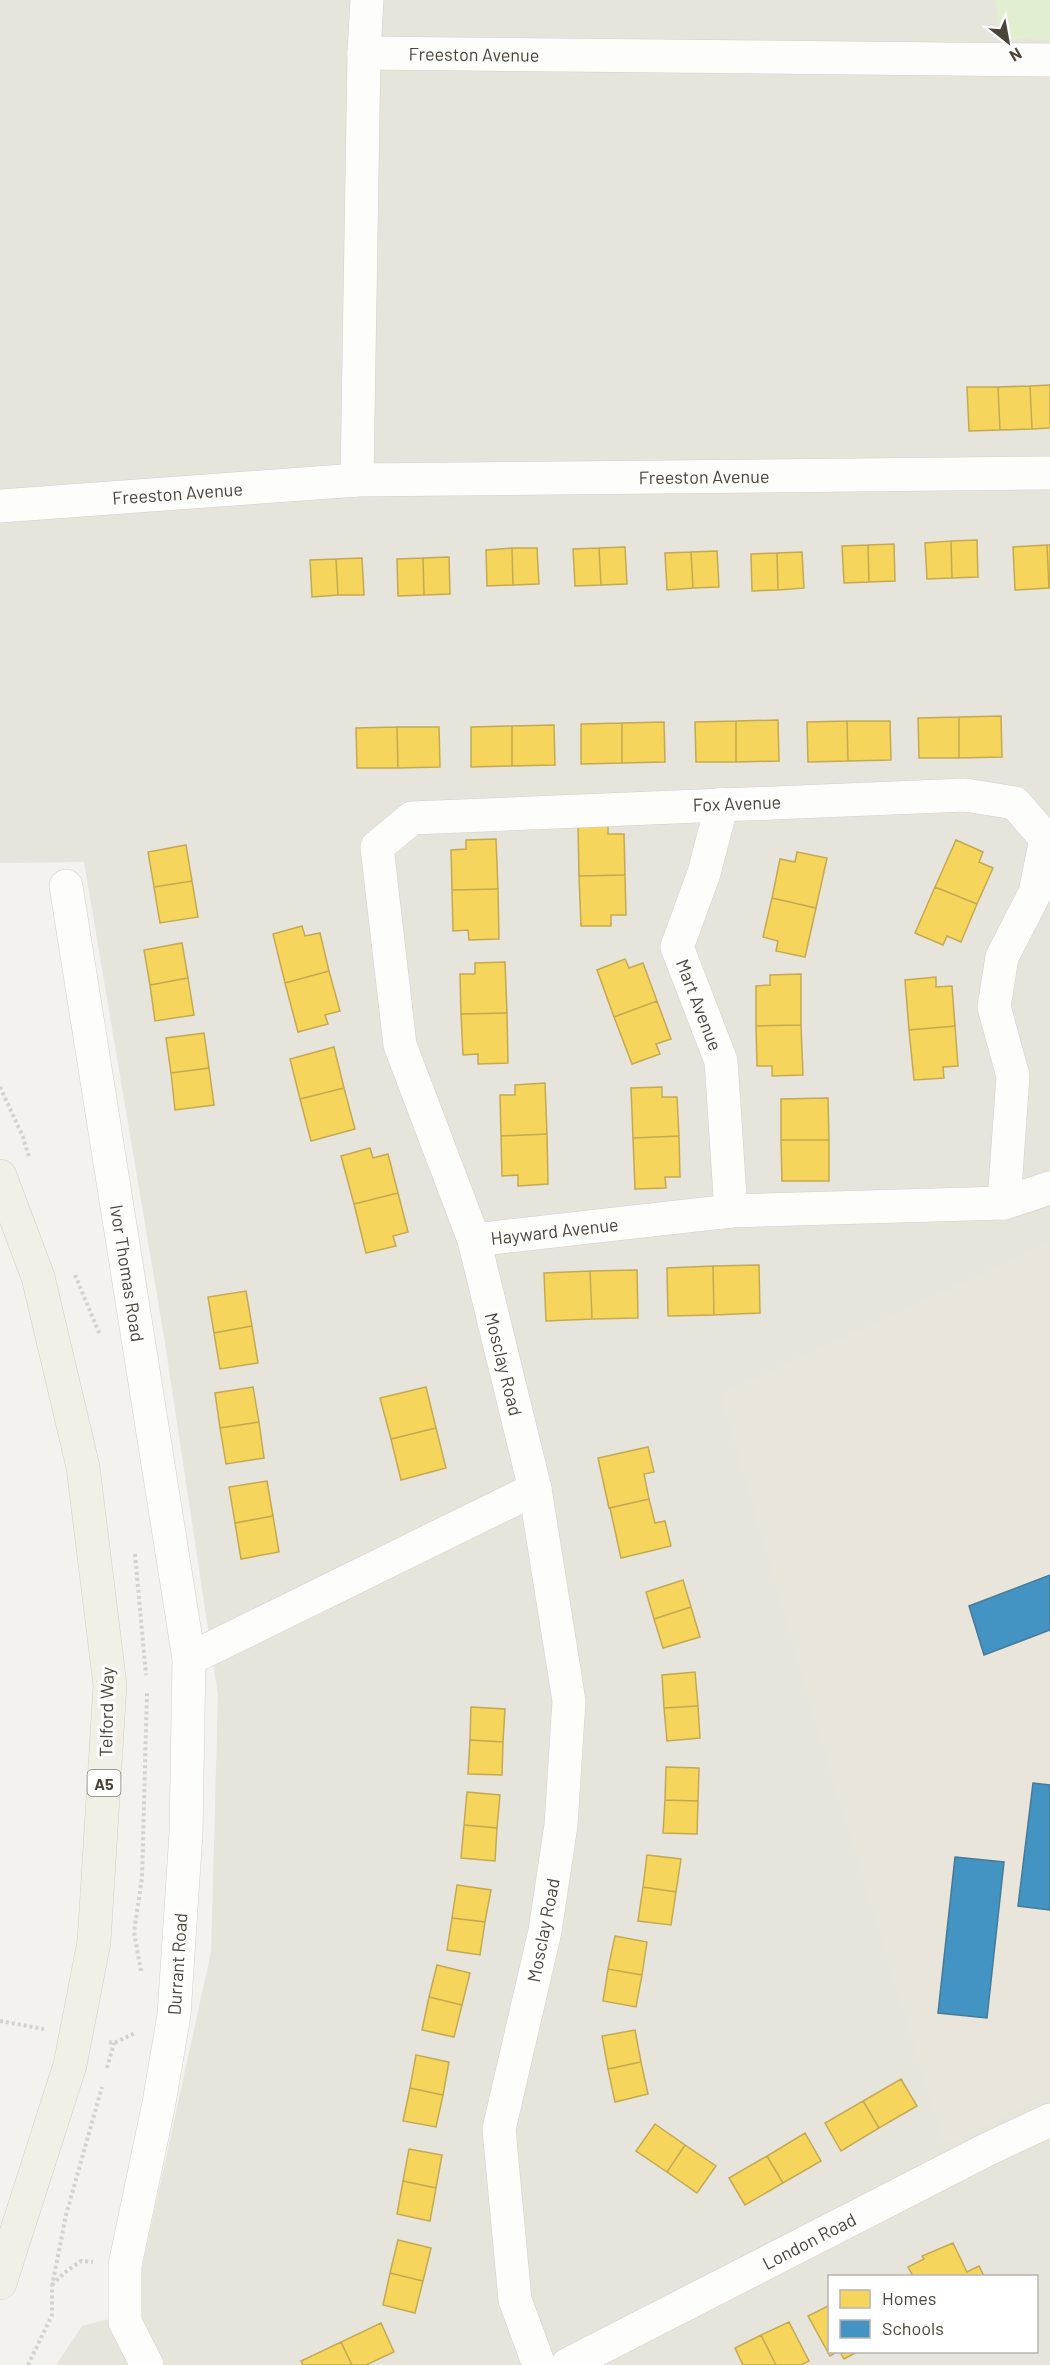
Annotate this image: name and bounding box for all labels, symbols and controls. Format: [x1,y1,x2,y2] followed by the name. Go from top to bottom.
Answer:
[978,12,1038,72] north arrow
[408,42,540,66] street label: Freeston Avenue
[1007,44,1025,66] text: N
[638,465,770,488] street label: Freeston Avenue
[111,477,244,509] street label: Freeston Avenue
[692,790,782,816] street label: Fox Avenue
[672,956,727,1054] street label: Mart Avenue
[106,1203,149,1343] street label: Ivor Thomas Road
[490,1213,620,1249] street label: Hayward Avenue
[481,1310,527,1418] street label: Mosclay Road
[94,1667,118,1757] street label: Telford Way
[88,1770,120,1796] road number: A5
[522,1876,564,1984] street label: Mosclay Road
[162,1912,192,2016] street label: Durrant Road
[758,2208,860,2274] street label: London Road
[828,2275,1038,2353] legend
[882,2287,936,2309] text: Homes
[882,2317,944,2339] text: Schools

